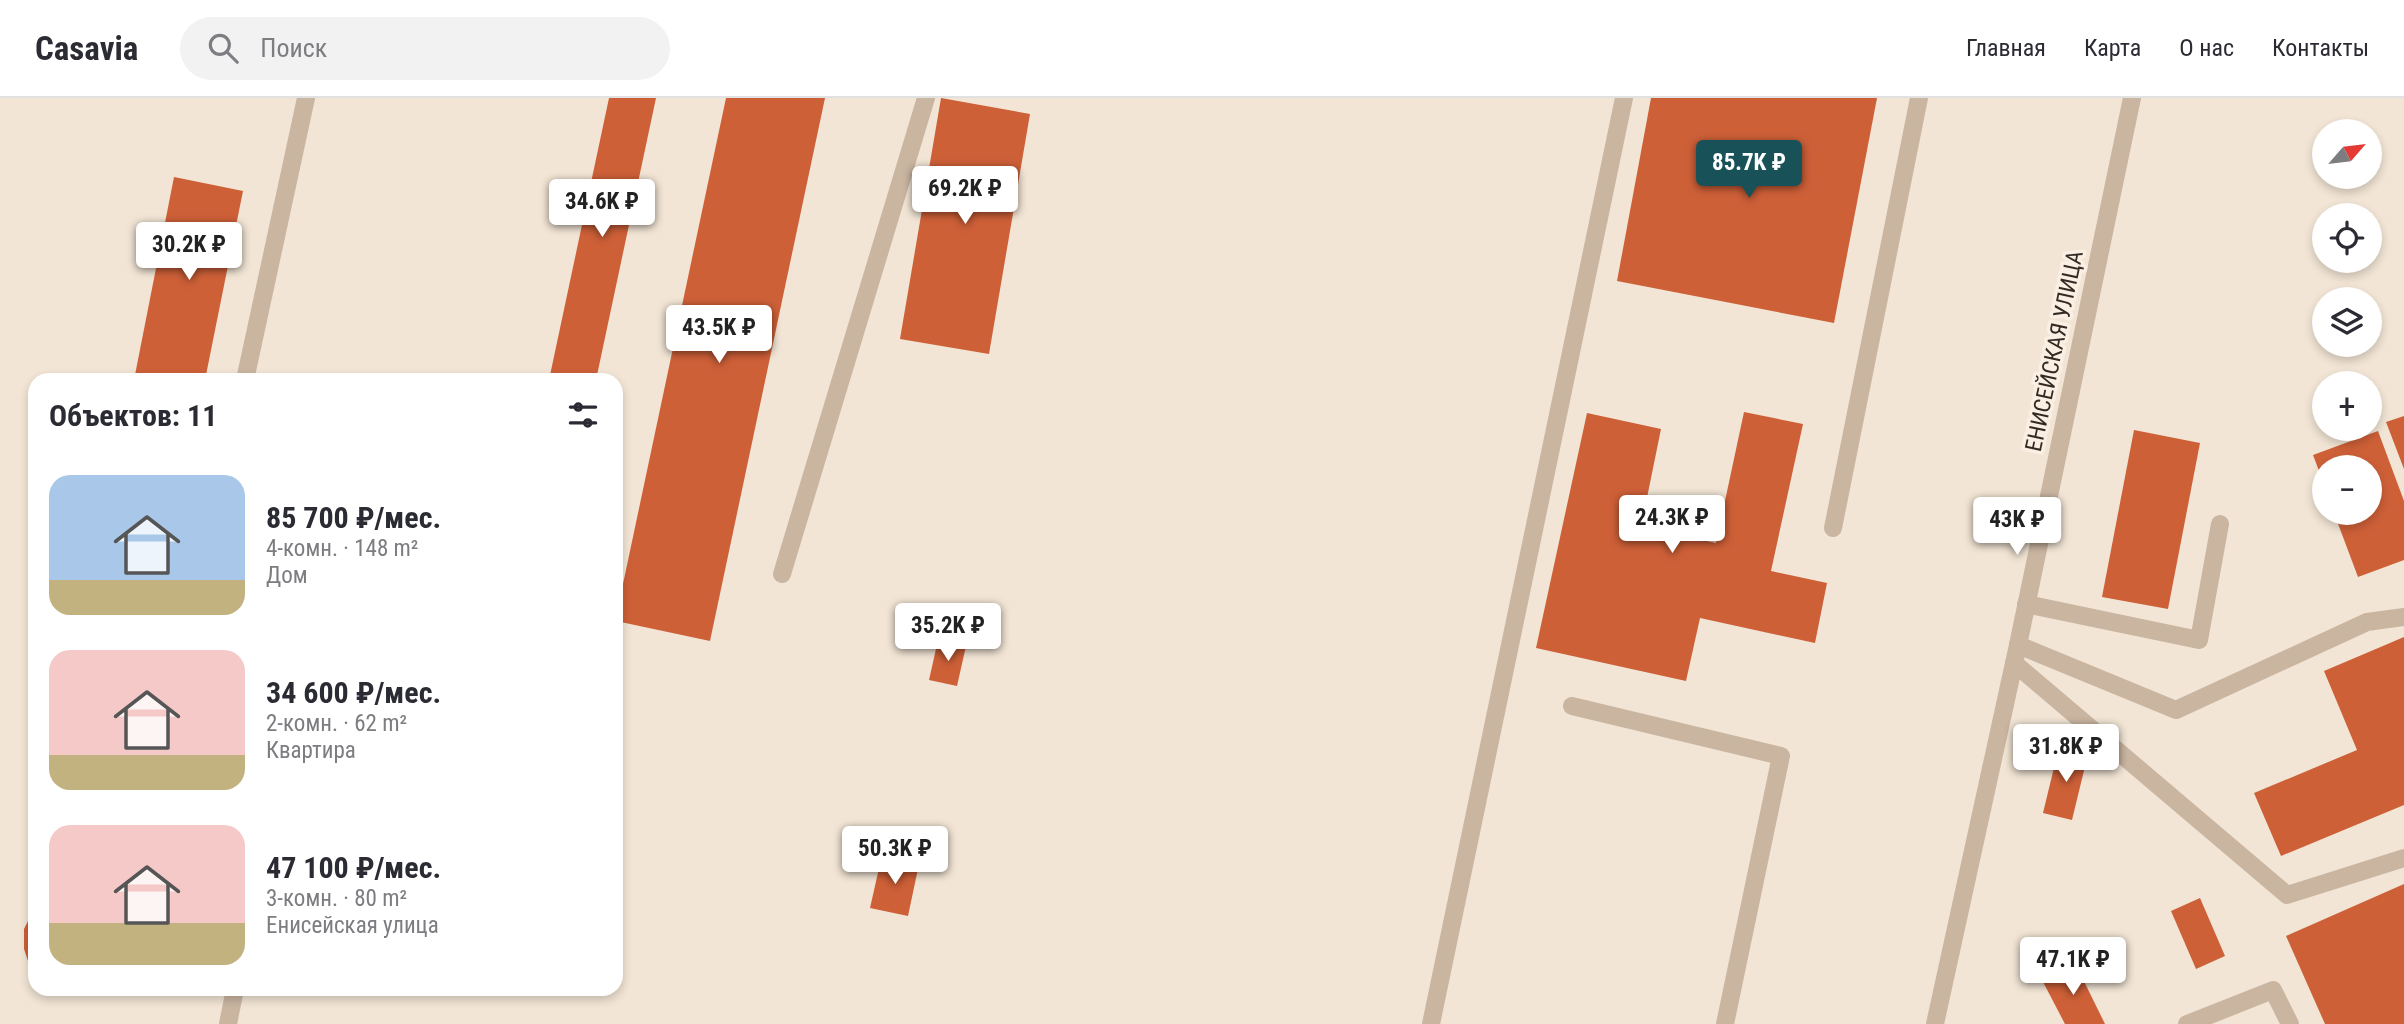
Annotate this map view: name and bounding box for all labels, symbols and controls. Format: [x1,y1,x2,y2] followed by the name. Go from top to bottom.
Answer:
[180,17,670,80] search box
[35,29,138,68] text: Casavia
[204,29,242,67] icon: search
[260,33,327,63] text: Поиск
[1966,34,2046,62] text: Главная
[2084,34,2141,62] text: Карта
[2179,34,2234,62] text: О нас
[2272,34,2369,62] text: Контакты
[2312,119,2382,189] north arrow
[2312,119,2382,525] map controls
[1684,140,1814,200] pin: 85.7K ₽
[1712,149,1786,176] text: 85.7K ₽
[900,166,1030,226] pin: 69.2K ₽
[928,175,1002,202] text: 69.2K ₽
[537,180,667,239] pin: 34.6K ₽
[565,188,639,215] text: 34.6K ₽
[2312,203,2382,273] button: locate
[124,222,254,282] pin: 30.2K ₽
[152,231,226,258] text: 30.2K ₽
[2019,248,2089,454] street label: ЕНИСЕЙСКАЯ УЛИЦА
[2312,287,2382,357] button: layers
[654,306,784,365] pin: 43.5K ₽
[682,314,756,341] text: 43.5K ₽
[2312,371,2382,441] button: +
[564,396,602,434] icon: filters
[49,398,217,433] text: Объектов: 11
[2312,455,2382,525] button: −
[1607,496,1737,555] pin: 24.3K ₽
[1968,498,2066,557] pin: 43K ₽
[266,500,441,535] text: 85 700 ₽/мес.
[105,503,189,587] icon: home
[1635,504,1709,531] text: 24.3K ₽
[1989,506,2045,533] text: 43K ₽
[266,535,418,562] text: 4-комн. · 148 m²
[266,562,308,589] text: Дом
[883,603,1013,663] pin: 35.2K ₽
[911,612,985,639] text: 35.2K ₽
[266,675,441,710] text: 34 600 ₽/мес.
[105,678,189,762] icon: home
[266,710,407,737] text: 2-комн. · 62 m²
[2001,724,2131,784] pin: 31.8K ₽
[2029,733,2103,760] text: 31.8K ₽
[266,737,356,764] text: Квартира
[830,826,960,886] pin: 50.3K ₽
[858,835,932,862] text: 50.3K ₽
[266,850,441,885] text: 47 100 ₽/мес.
[105,853,189,937] icon: home
[266,885,407,912] text: 3-комн. · 80 m²
[266,912,439,939] text: Енисейская улица
[2008,937,2138,997] pin: 47.1K ₽
[2036,946,2110,973] text: 47.1K ₽

